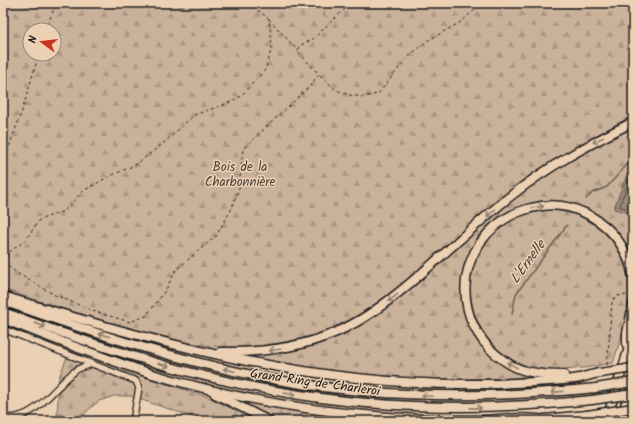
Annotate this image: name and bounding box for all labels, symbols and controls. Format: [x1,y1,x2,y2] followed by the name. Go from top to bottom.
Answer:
[22,22,62,62] north arrow
[24,34,43,45] text: N
[593,137,605,144] one-way arrow
[205,157,275,193] park label: Bois de la Charbonnière
[531,203,544,211] one-way arrow
[486,208,496,217] one-way arrow
[505,234,552,288] water label: L'Ernelle
[387,293,398,302] one-way arrow
[33,322,45,330] one-way arrow
[97,331,110,338] one-way arrow
[269,346,282,354] one-way arrow
[506,360,518,368] one-way arrow
[157,362,170,369] one-way arrow
[249,363,382,403] street label: Grand Ring de Charleroi
[223,365,236,373] one-way arrow
[551,388,564,396] one-way arrow
[283,390,296,398] one-way arrow
[421,392,434,399] one-way arrow
[469,404,482,412] one-way arrow

